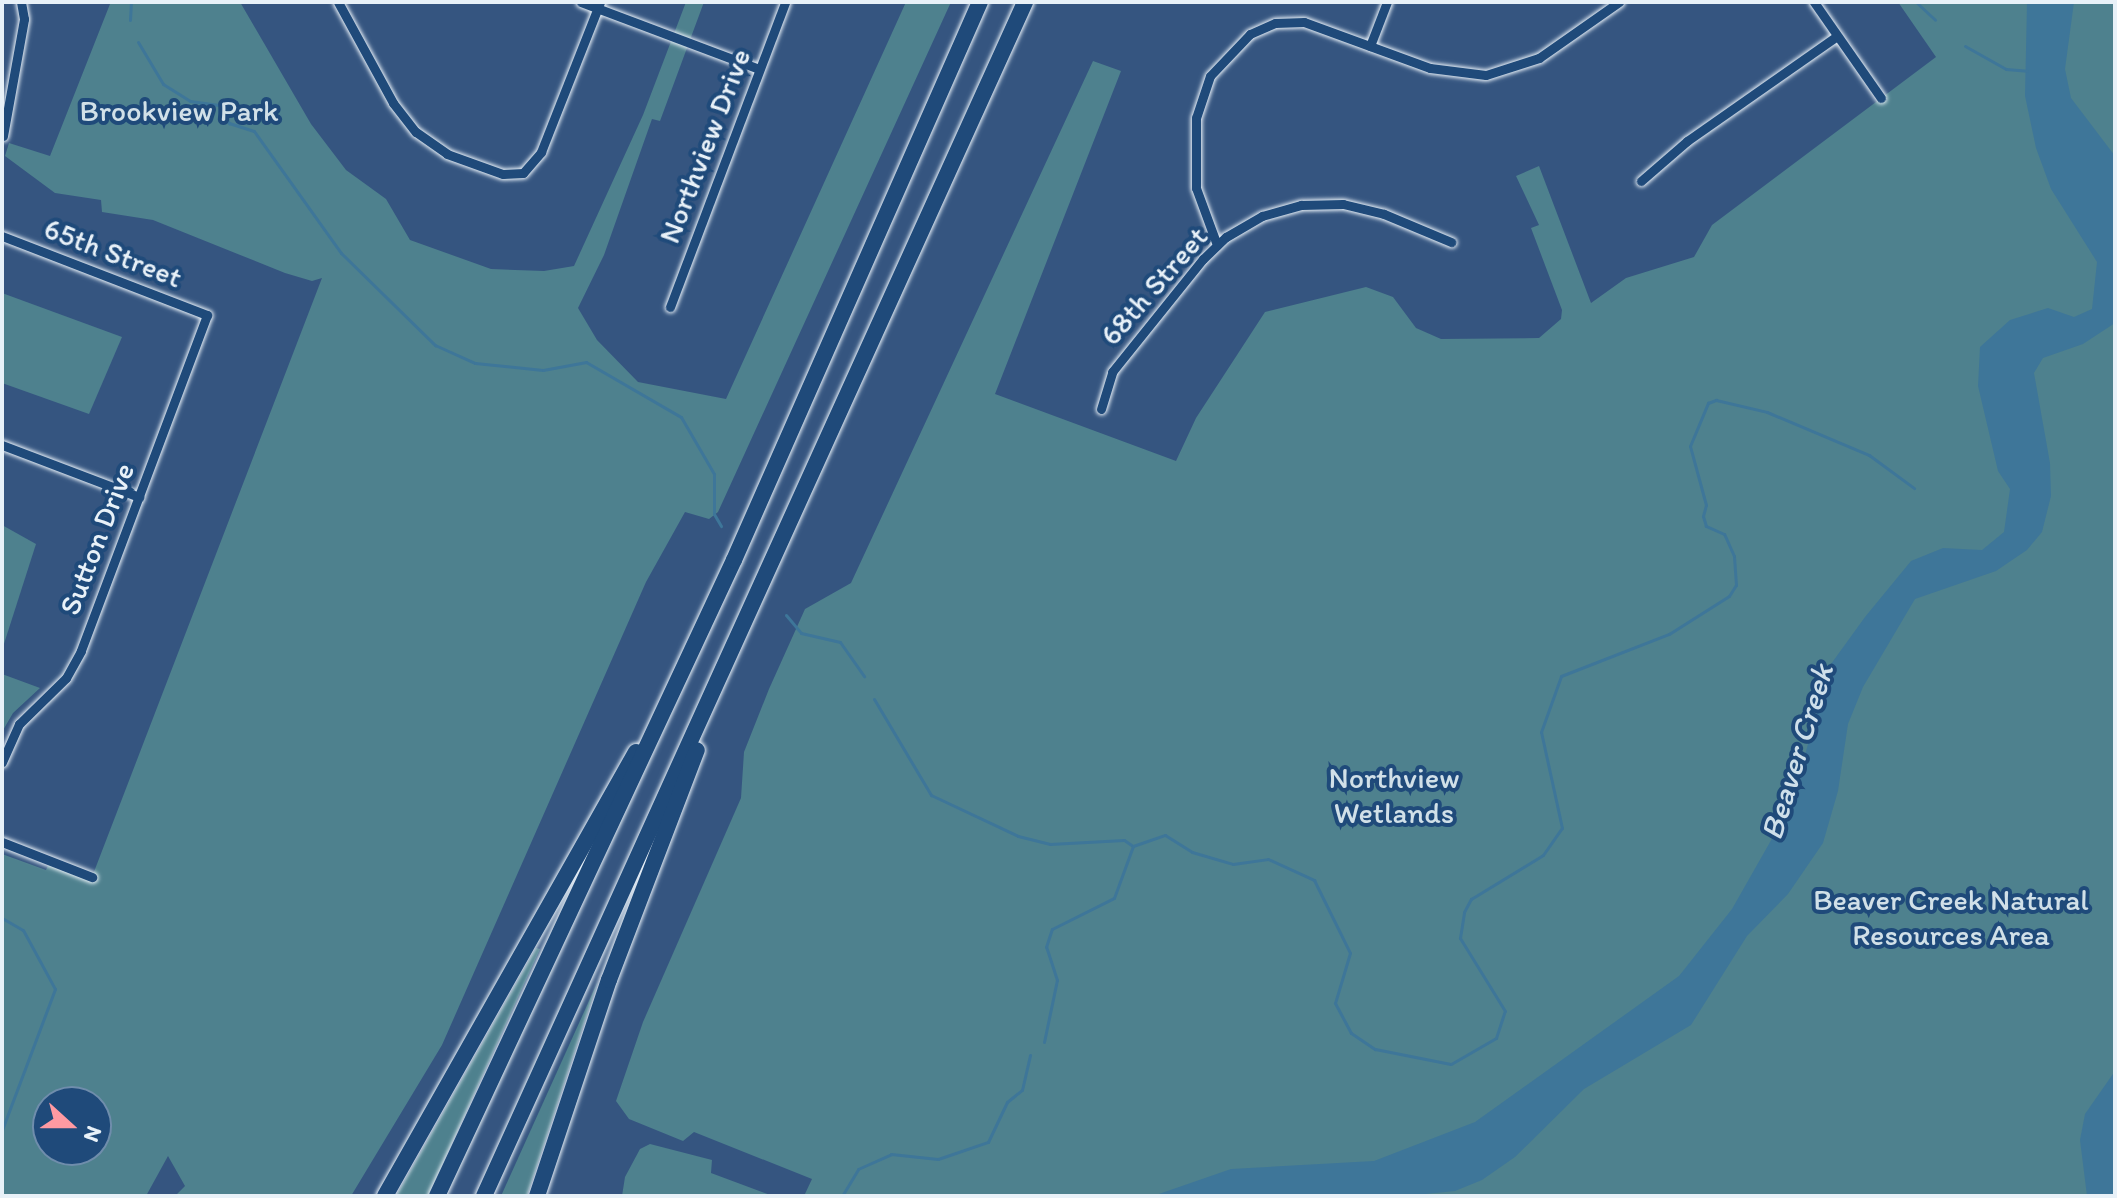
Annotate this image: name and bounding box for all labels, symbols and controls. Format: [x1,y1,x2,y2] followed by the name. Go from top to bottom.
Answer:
[651,44,759,248] street label: Northview Drive
[79,93,279,129] park label: Brookview Park
[39,210,187,296] street label: 65th Street
[1093,219,1215,353] street label: 68th Street
[51,457,143,621] street label: Sutton Drive
[1752,660,1842,844] water label: Beaver Creek
[1328,760,1460,830] park label: Northview Wetlands
[1813,882,2089,952] park label: Beaver Creek Natural Resources Area
[32,1086,112,1166] north arrow
[78,1122,108,1146] text: N

